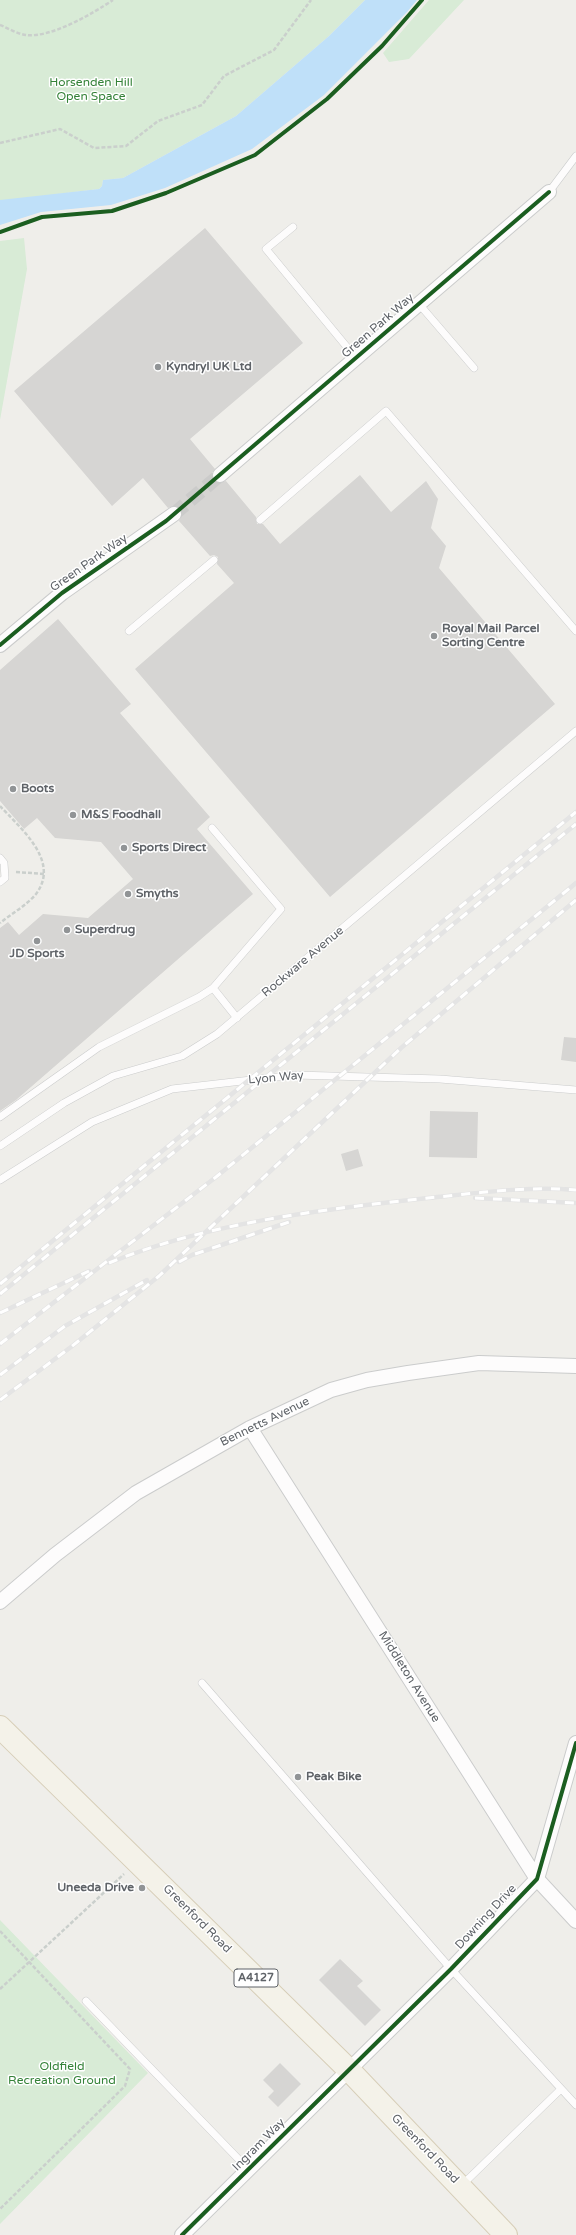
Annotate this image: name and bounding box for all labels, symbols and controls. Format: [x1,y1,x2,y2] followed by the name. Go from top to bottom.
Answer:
[49,76,133,104] park label: Horsenden Hill Open Space
[339,291,417,361] street label: Green Park Way
[166,360,252,374] place label: Kyndryl UK Ltd
[153,362,163,372] marker: Kyndryl UK Ltd
[48,531,130,595] street label: Green Park Way
[442,622,539,650] place label: Royal Mail Parcel Sorting Centre
[429,631,439,641] marker: Royal Mail Parcel Sorting Centre
[21,782,54,796] place label: Boots
[8,784,18,794] marker: Boots
[81,808,161,822] place label: M&S Foodhall
[68,810,78,820] marker: M&S Foodhall
[132,841,206,855] place label: Sports Direct
[119,843,129,853] marker: Sports Direct
[136,887,179,901] place label: Smyths
[123,889,133,899] marker: Smyths
[75,923,135,937] place label: Superdrug
[259,924,347,1000] street label: Rockware Avenue
[62,925,72,935] marker: Superdrug
[32,936,42,946] marker: JD Sports
[10,947,64,961] place label: JD Sports
[248,1068,304,1088] street label: Lyon Way
[218,1394,312,1450] street label: Bennetts Avenue
[375,1629,443,1725] street label: Middleton Avenue
[306,1770,362,1784] place label: Peak Bike
[293,1772,303,1782] marker: Peak Bike
[57,1881,134,1895] place label: Uneeda Drive
[160,1882,234,1956] street label: Greenford Road
[452,1882,520,1952] street label: Downing Drive
[137,1883,147,1893] marker: Uneeda Drive
[234,1969,278,1987] road number: A4127
[8,2060,116,2088] park label: Oldfield Recreation Ground
[388,2111,462,2187] street label: Greenford Road
[230,2116,288,2174] street label: Ingram Way

